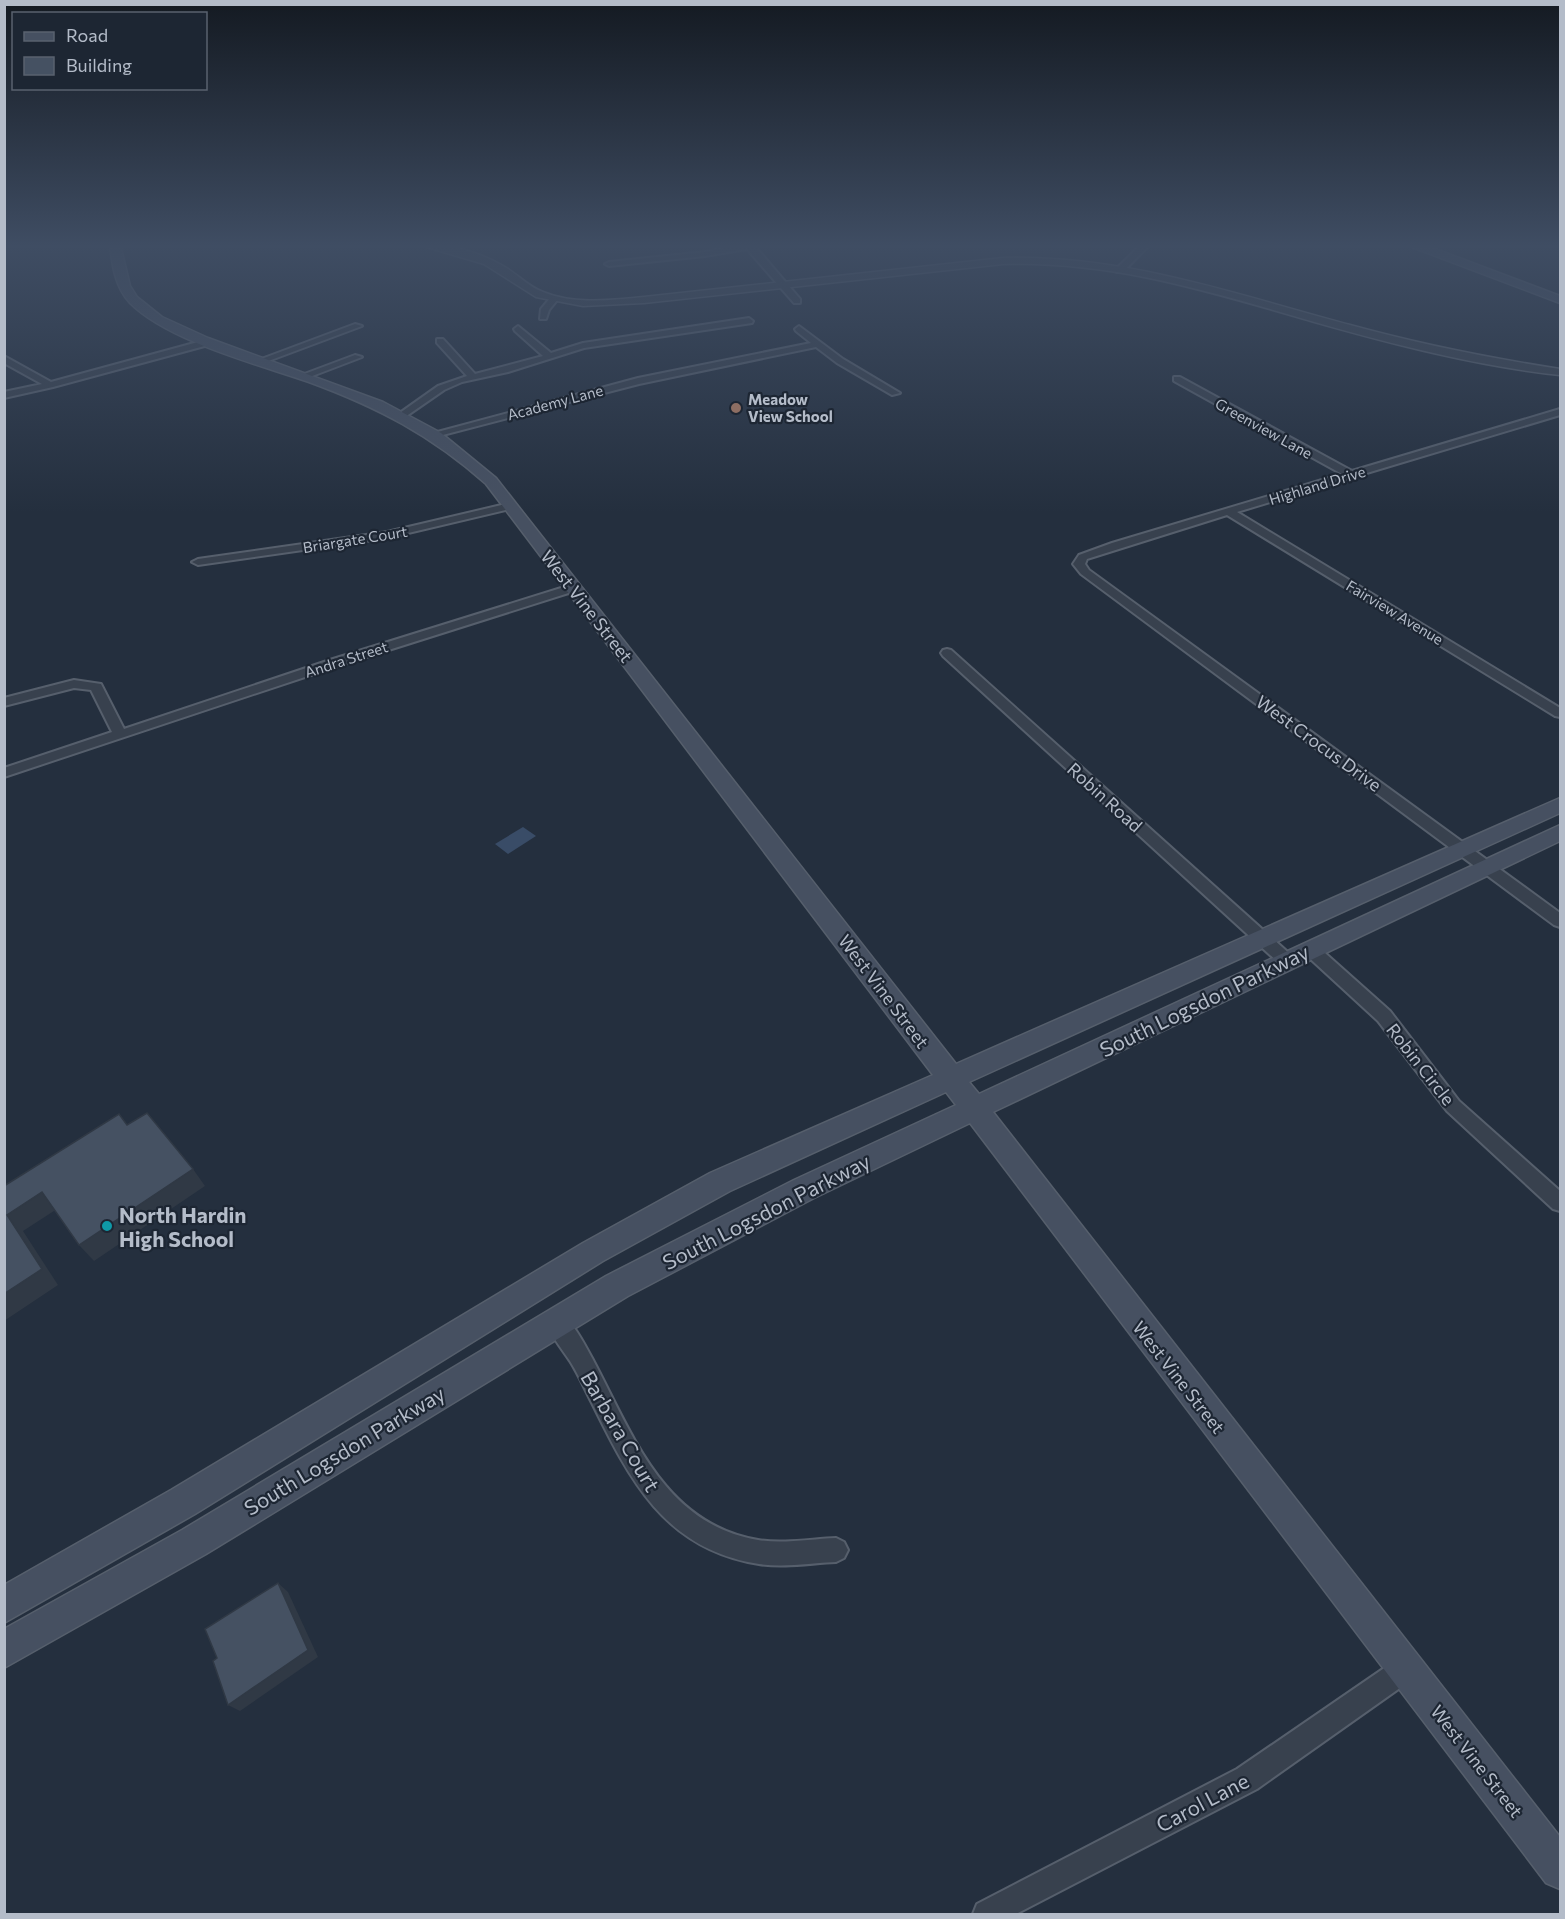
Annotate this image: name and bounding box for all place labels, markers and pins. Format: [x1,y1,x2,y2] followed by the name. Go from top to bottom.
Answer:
[748,390,833,425] place label: Meadow View School
[729,401,743,415] marker: Meadow View School
[119,1202,246,1251] place label: North Hardin High School
[100,1219,114,1233] marker: North Hardin High School

